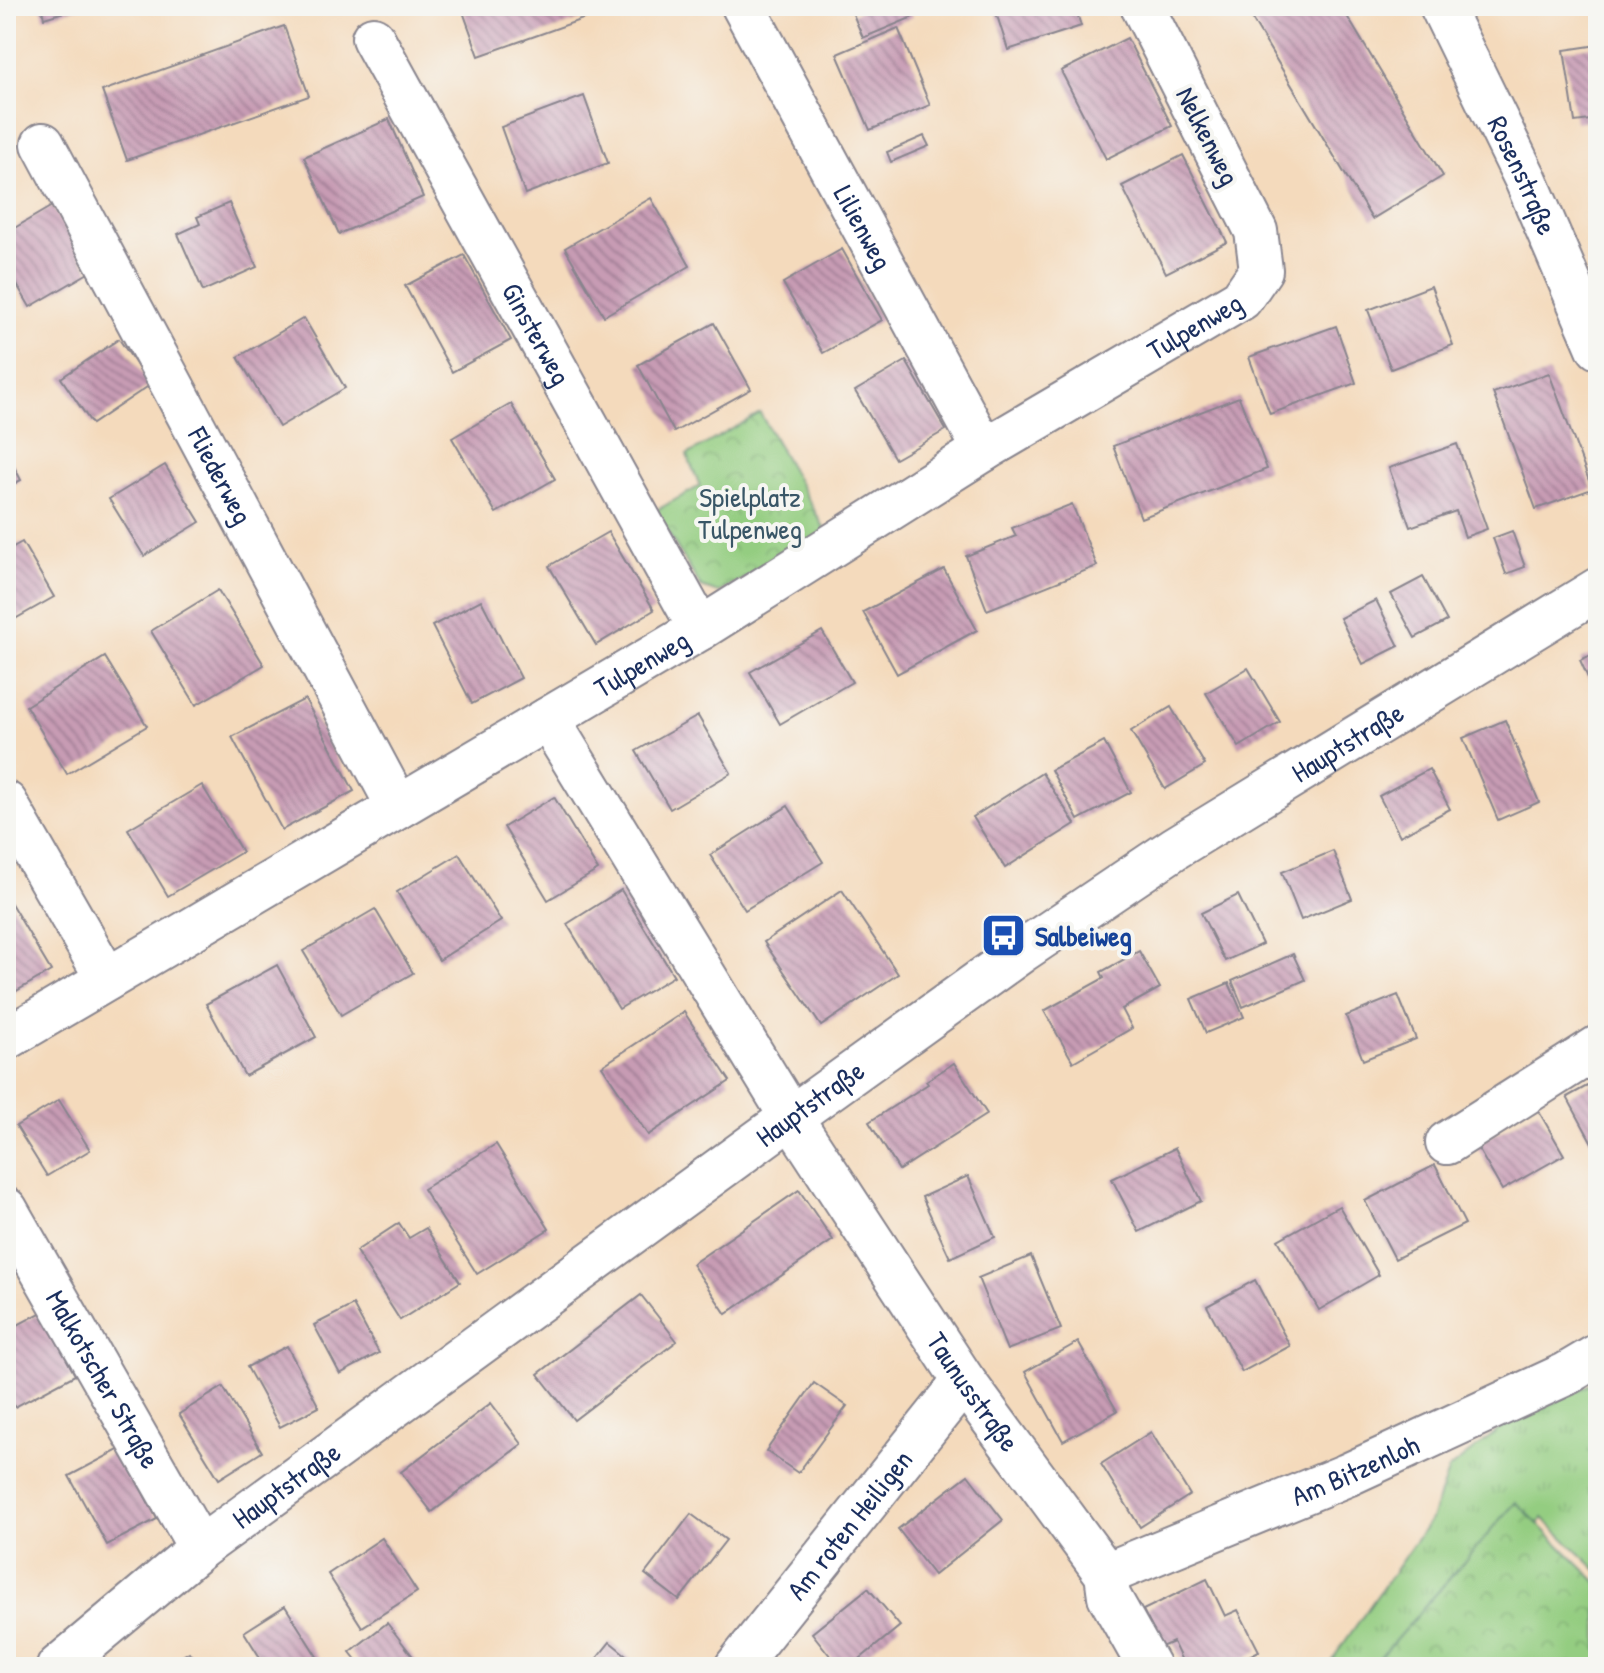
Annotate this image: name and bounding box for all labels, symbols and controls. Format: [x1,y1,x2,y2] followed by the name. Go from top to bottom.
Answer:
[1167,80,1249,192] street label: Nelkenweg
[1479,110,1566,241] street label: Rosenstraße
[825,178,902,276] street label: Lilienweg
[493,276,580,392] street label: Ginsterweg
[1140,284,1249,369] street label: Tulpenweg
[179,419,262,531] street label: Fliederweg
[698,478,802,548] park label: Spielplatz Tulpenweg
[587,621,696,706] street label: Tulpenweg
[1284,693,1411,791] street label: Hauptstraße
[980,912,1028,960] bus stop icon: Salbeiweg
[1035,917,1132,956] place label: Salbeiweg
[748,1051,872,1155] street label: Hauptstraße
[37,1283,169,1475] street label: Malkotscher Straße
[918,1325,1029,1459] street label: Taunusstraße
[1286,1425,1425,1515] street label: Am Bitzenloh
[225,1433,348,1537] street label: Hauptstraße
[778,1442,921,1608] street label: Am roten Heiligen

